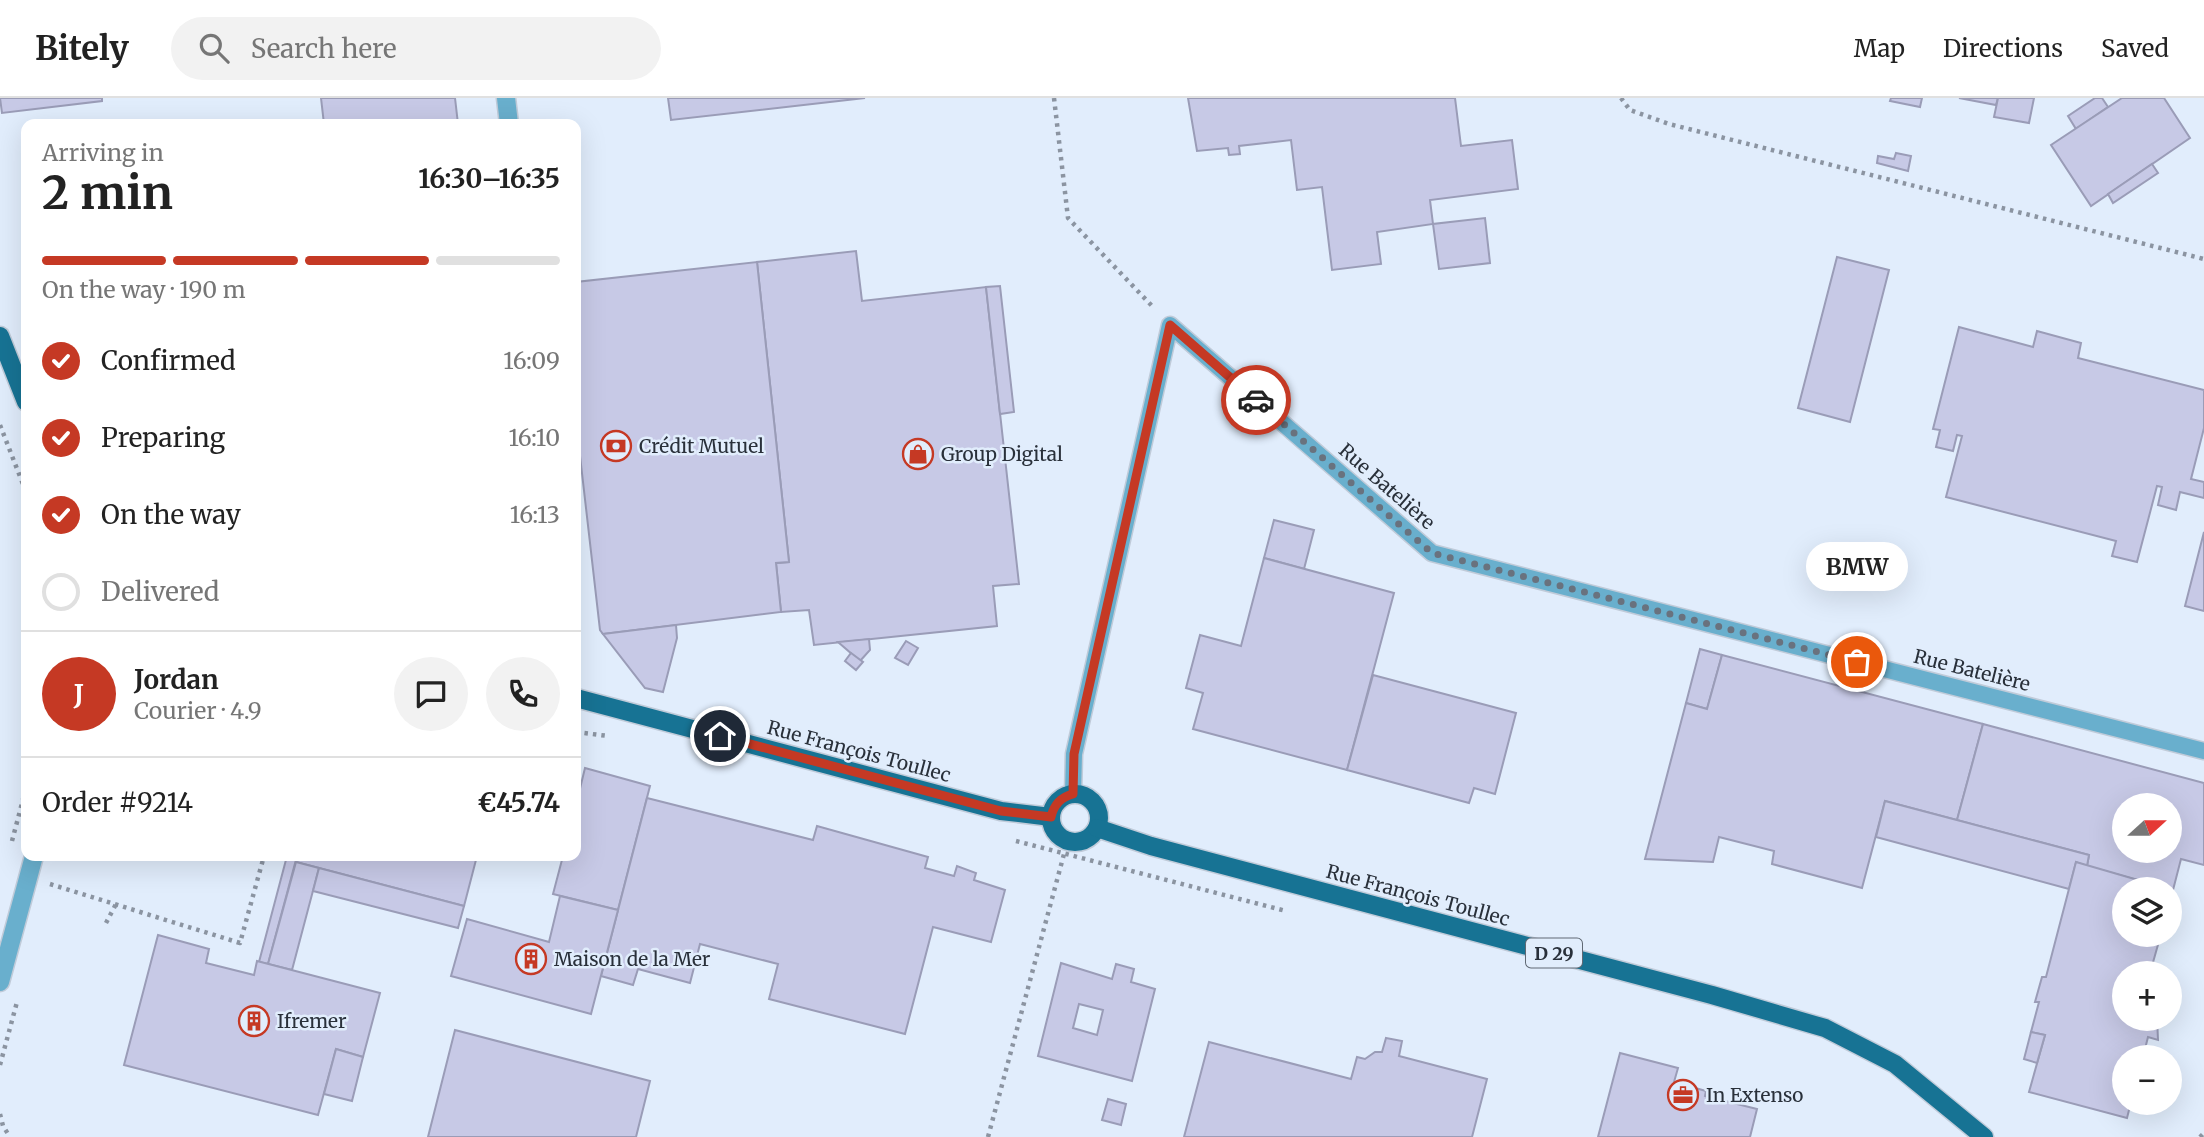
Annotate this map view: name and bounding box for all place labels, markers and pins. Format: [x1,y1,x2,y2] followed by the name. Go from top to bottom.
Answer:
[599,429,633,463] bank icon: Crédit Mutuel
[639,434,764,458] place label: Crédit Mutuel
[901,437,935,471] shop icon: Group Digital
[941,442,1063,466] place label: Group Digital
[1806,543,1908,592] callout: BMW
[1827,632,1887,692] pin
[690,706,750,766] pin
[514,942,548,976] building icon: Maison de la Mer
[554,947,711,971] place label: Maison de la Mer
[237,1004,271,1038] building icon: Ifremer
[277,1009,347,1033] place label: Ifremer
[1666,1078,1700,1112] office icon: In Extenso
[1706,1083,1803,1107] place label: In Extenso

